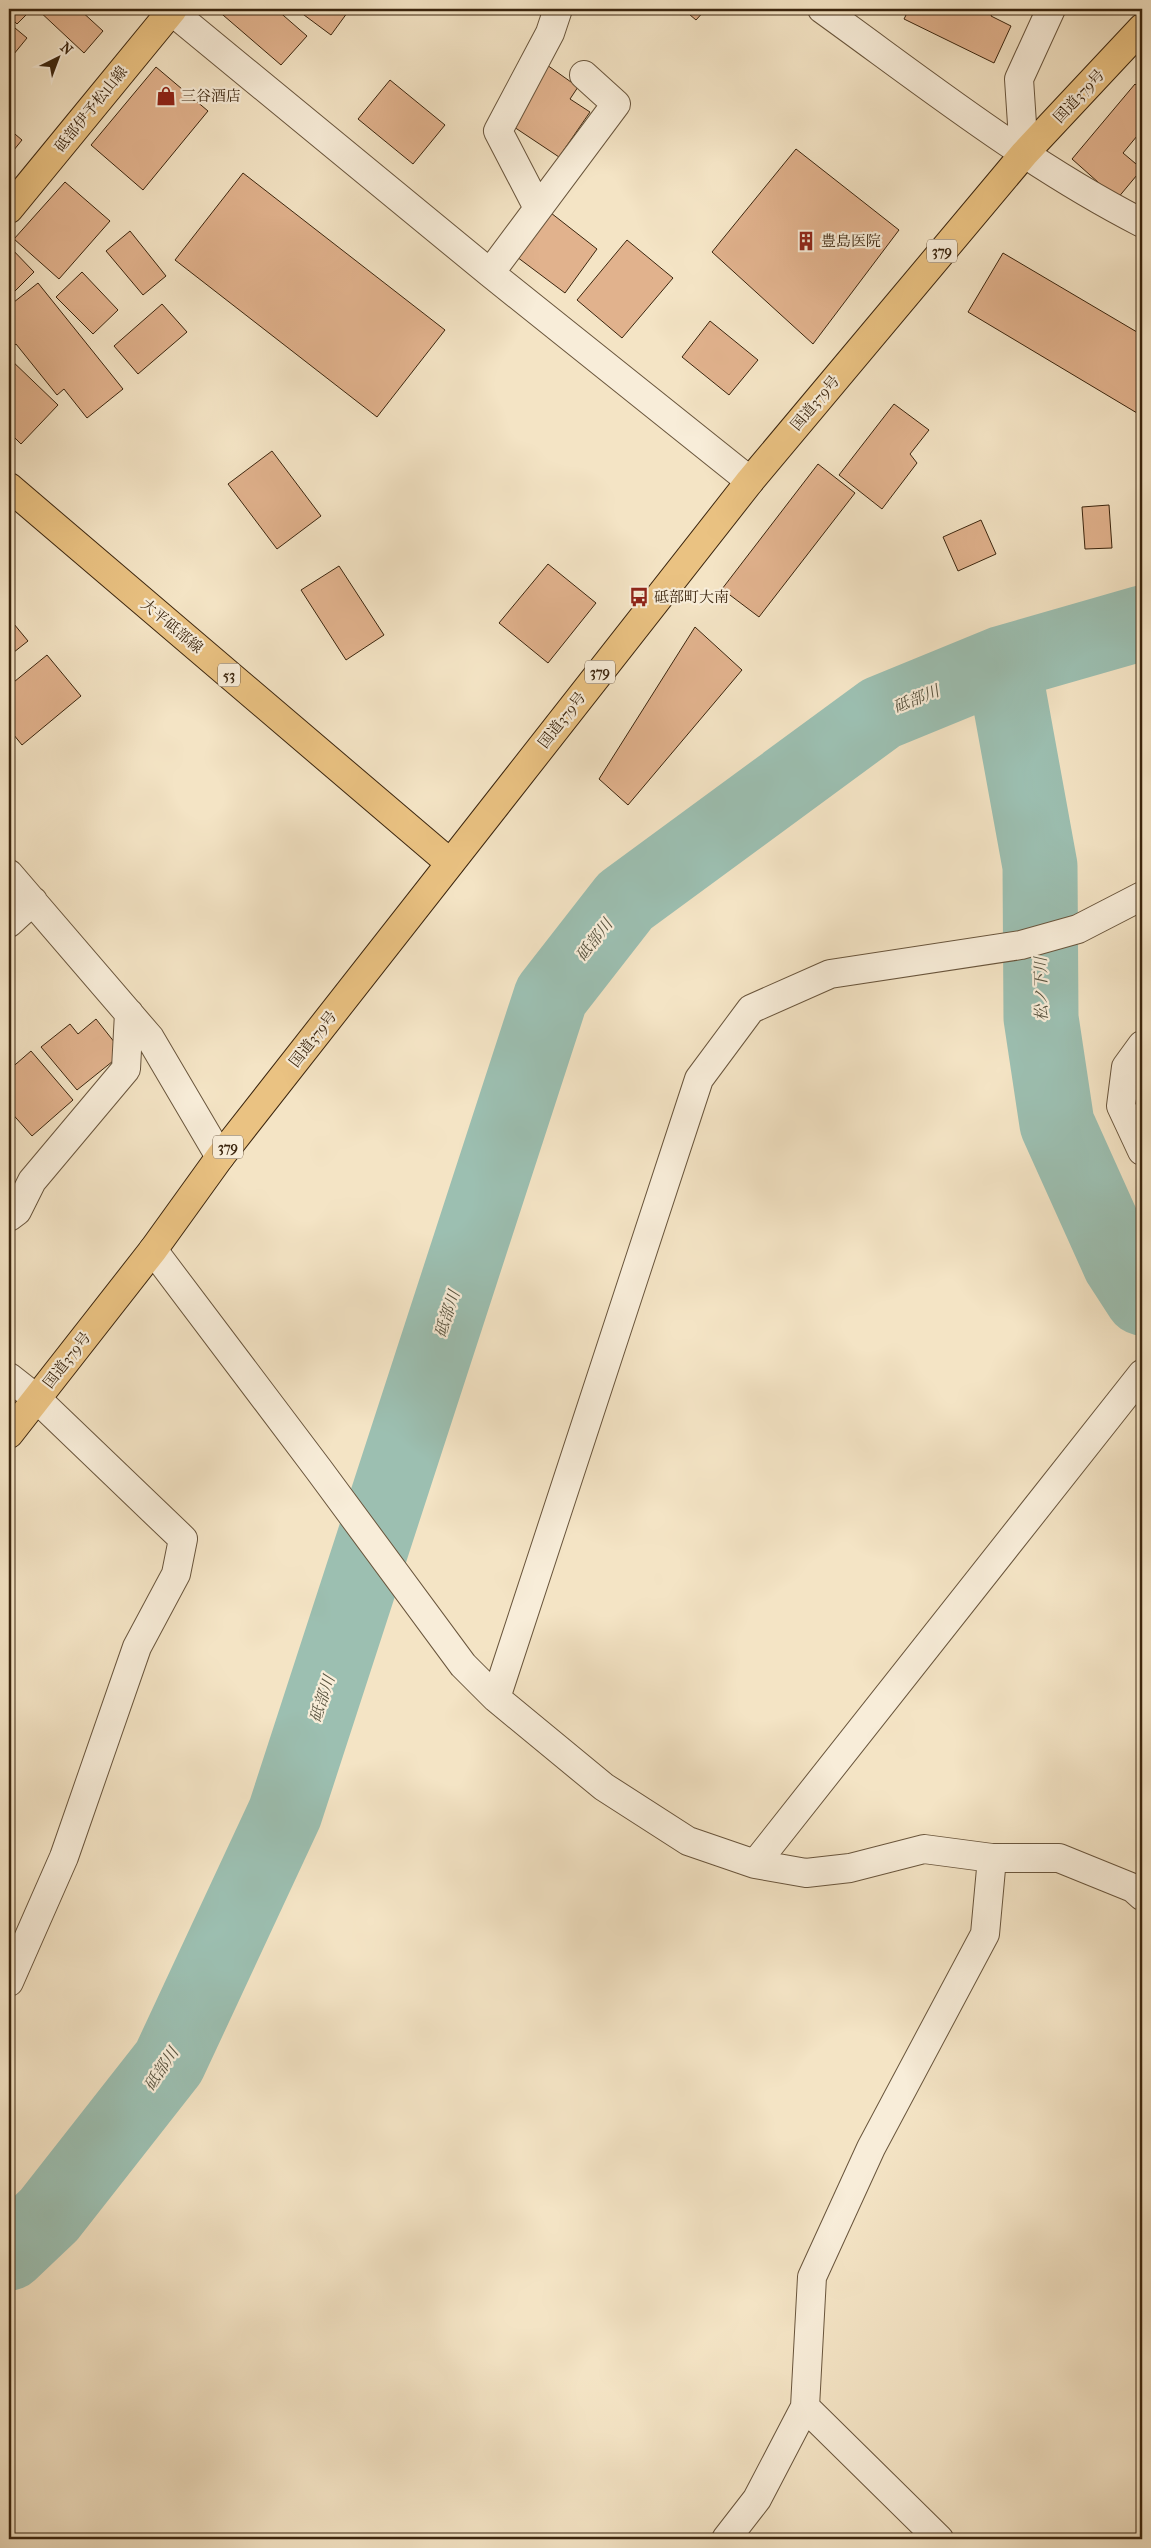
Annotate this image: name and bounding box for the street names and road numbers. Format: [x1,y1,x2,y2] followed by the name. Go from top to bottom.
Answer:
[51,63,131,155] street label: 砥部伊予松山線
[1050,66,1108,126] street label: 国道379号
[927,240,957,262] road number: 379
[787,372,843,434] street label: 国道379号
[137,595,207,657] street label: 大平砥部線
[585,660,615,684] road number: 379
[218,664,240,686] road number: 53
[535,688,589,752] street label: 国道379号
[286,1007,340,1071] street label: 国道379号
[213,1136,243,1158] road number: 379
[40,1328,94,1392] street label: 国道379号

